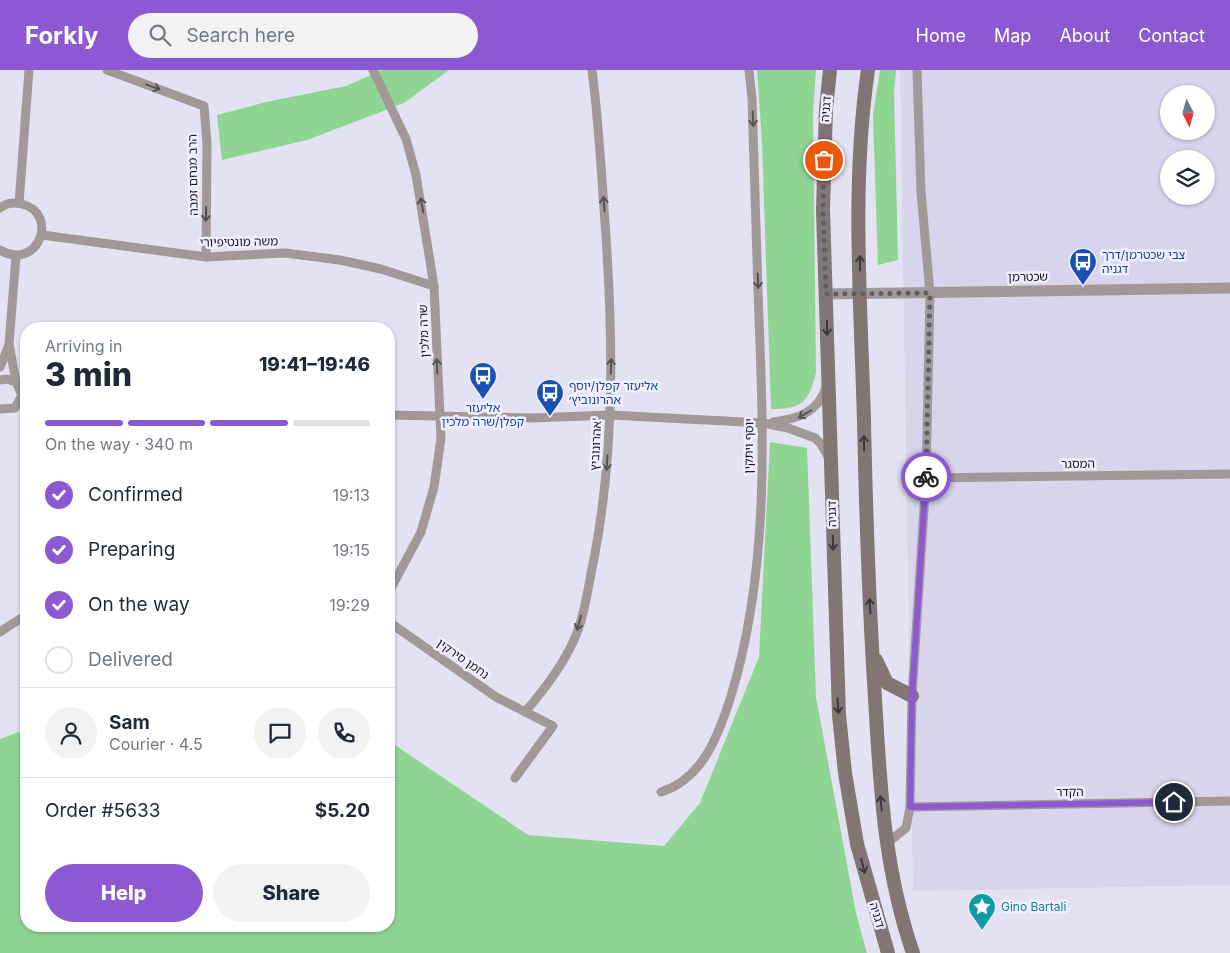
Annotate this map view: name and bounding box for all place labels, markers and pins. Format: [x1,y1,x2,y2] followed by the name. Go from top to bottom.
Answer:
[803,139,845,181] pin
[1068,247,1098,286] bus stop icon: צבי שכטרמן/דרך דגניה
[1102,247,1185,276] place label: צבי שכטרמן/דרך דגניה
[468,361,498,400] bus stop icon: אליעזר קפלן/שרה מלכין
[535,378,565,417] bus stop icon: אליעזר קפלן/יוסף אהרונוביץ׳
[569,378,658,407] place label: אליעזר קפלן/יוסף אהרונוביץ׳
[442,400,525,429] place label: אליעזר קפלן/שרה מלכין
[1153,781,1195,823] pin
[967,892,997,931] place icon: Gino Bartali
[1001,899,1066,914] place label: Gino Bartali

